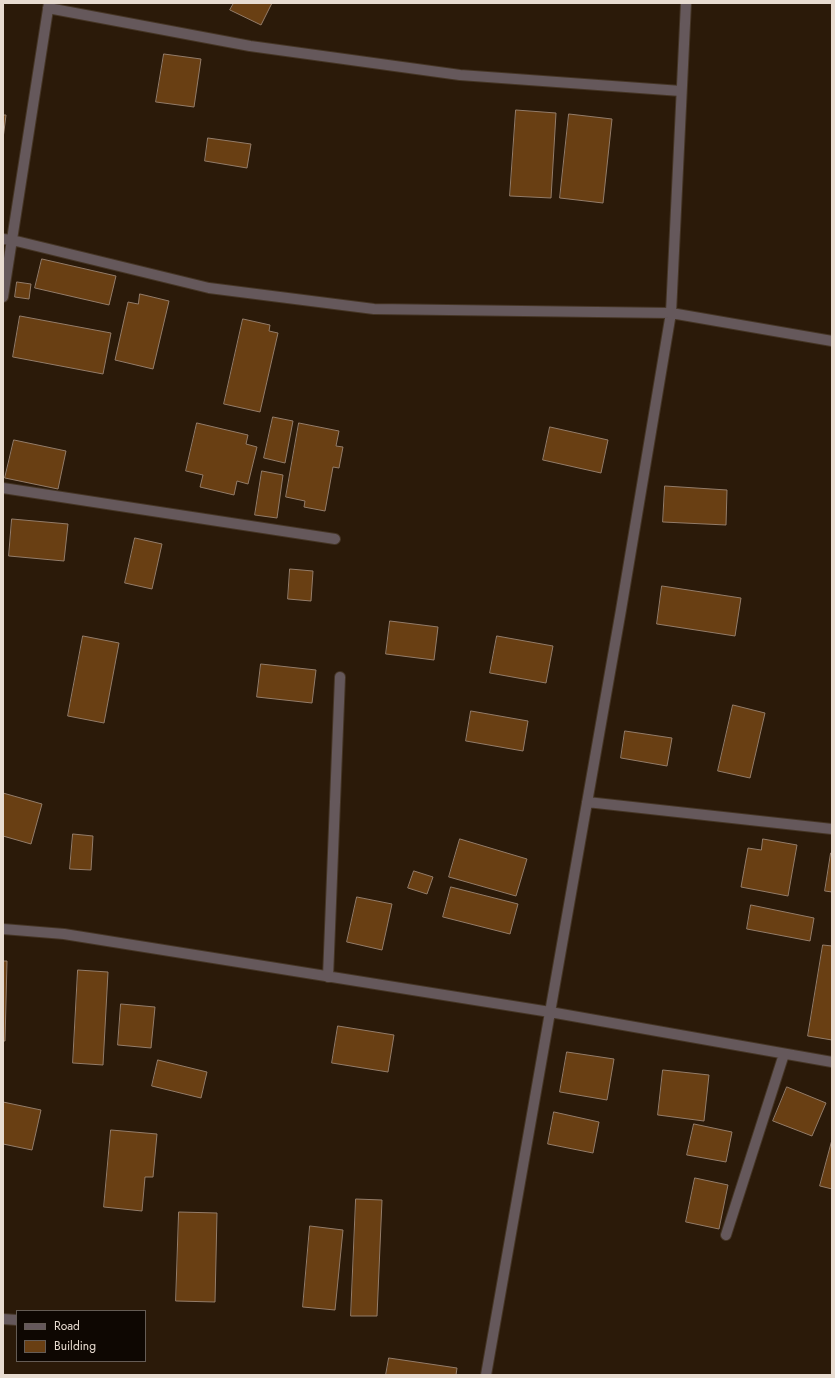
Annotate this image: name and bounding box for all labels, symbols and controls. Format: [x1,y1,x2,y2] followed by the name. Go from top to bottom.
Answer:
[16,1310,146,1362] legend
[54,1317,80,1335] text: Road
[54,1337,96,1355] text: Building

